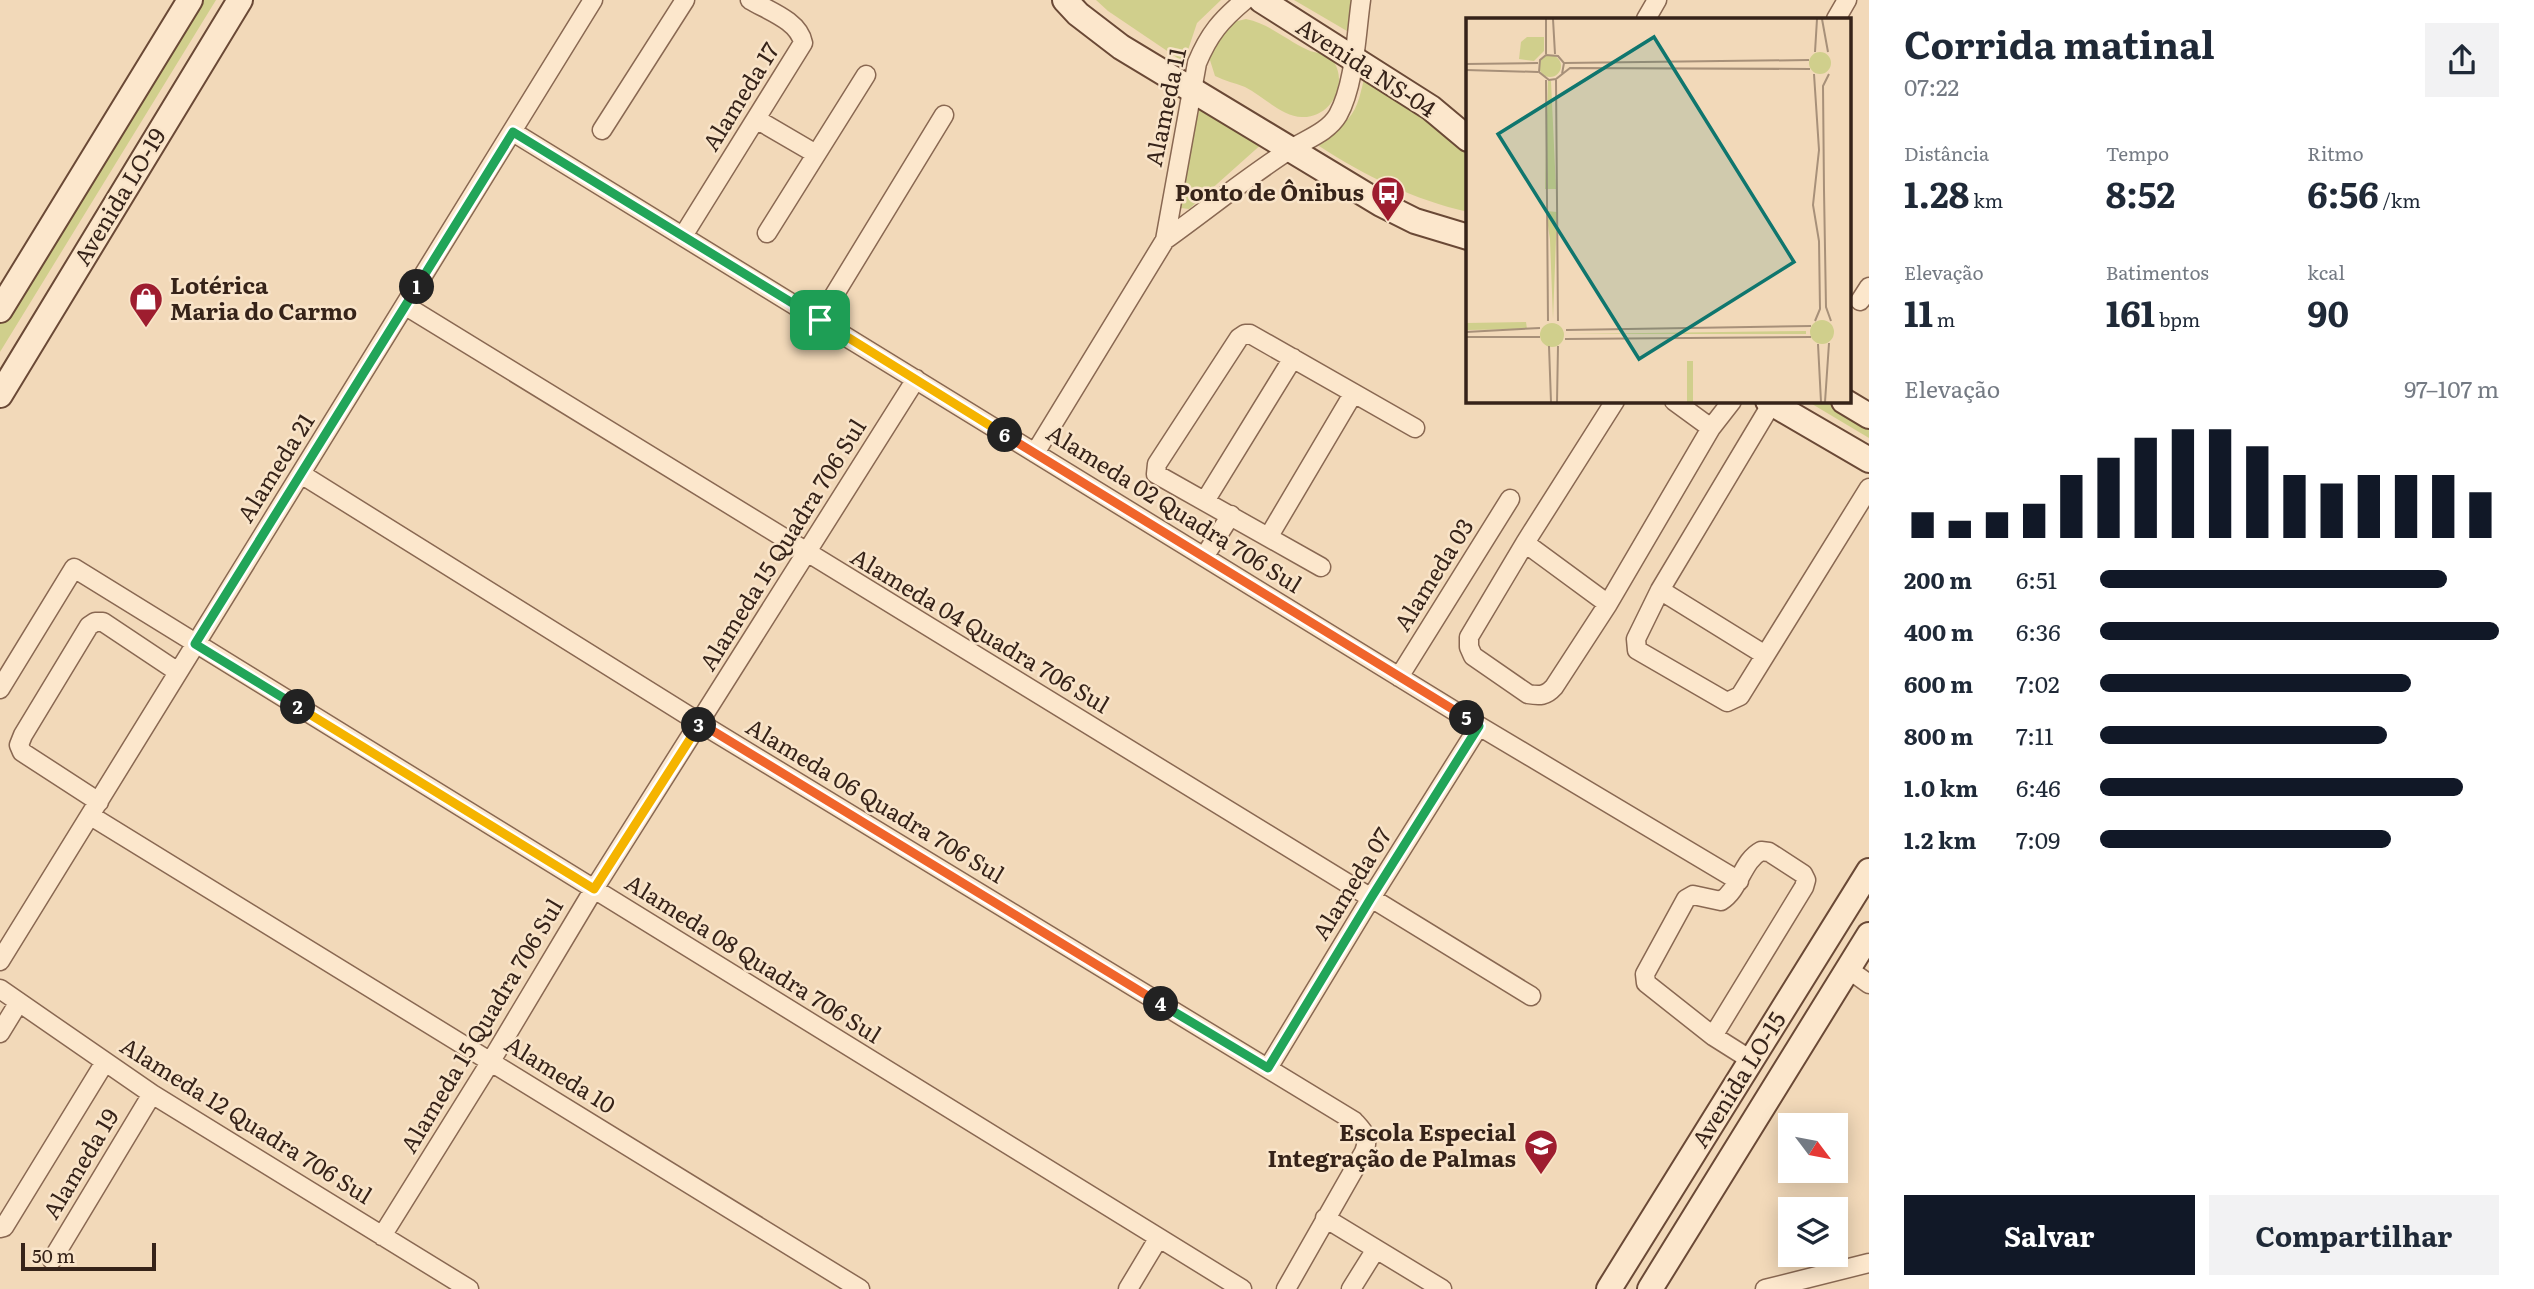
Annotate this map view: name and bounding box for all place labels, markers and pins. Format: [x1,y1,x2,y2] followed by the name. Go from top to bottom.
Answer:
[1175,174,1364,208] place label: Ponto de Ônibus
[1369,174,1407,223] bus stop icon: Ponto de Ônibus
[170,267,357,327] place label: Lotérica Maria do Carmo
[400,270,434,304] pin: 1
[127,280,165,329] shop icon: Lotérica Maria do Carmo
[790,290,850,350] pin
[988,418,1023,452] pin: 6
[280,690,316,724] pin: 2
[1450,700,1484,736] pin: 5
[682,708,716,742] pin: 3
[1144,986,1178,1021] pin: 4
[1267,1114,1516,1174] place label: Escola Especial Integração de Palmas
[1522,1127,1560,1176] school or university icon: Escola Especial Integração de Palmas

